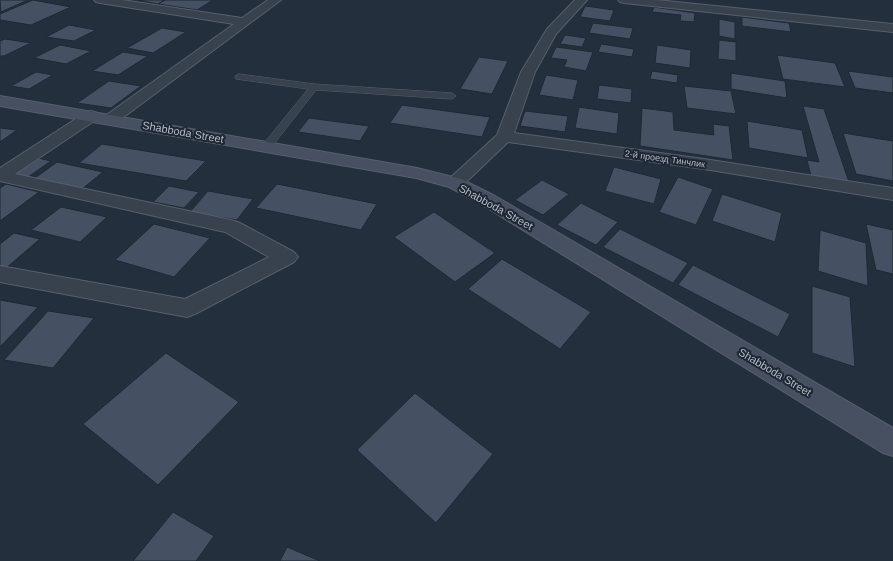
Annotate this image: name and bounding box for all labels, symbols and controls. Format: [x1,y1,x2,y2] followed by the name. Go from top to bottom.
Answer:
[141,119,225,145] street label: Shabboda Street
[624,148,706,170] street label: 2-й проезд Тинчлик
[457,182,535,232] street label: Shabboda Street
[737,346,813,398] street label: Shabboda Street

